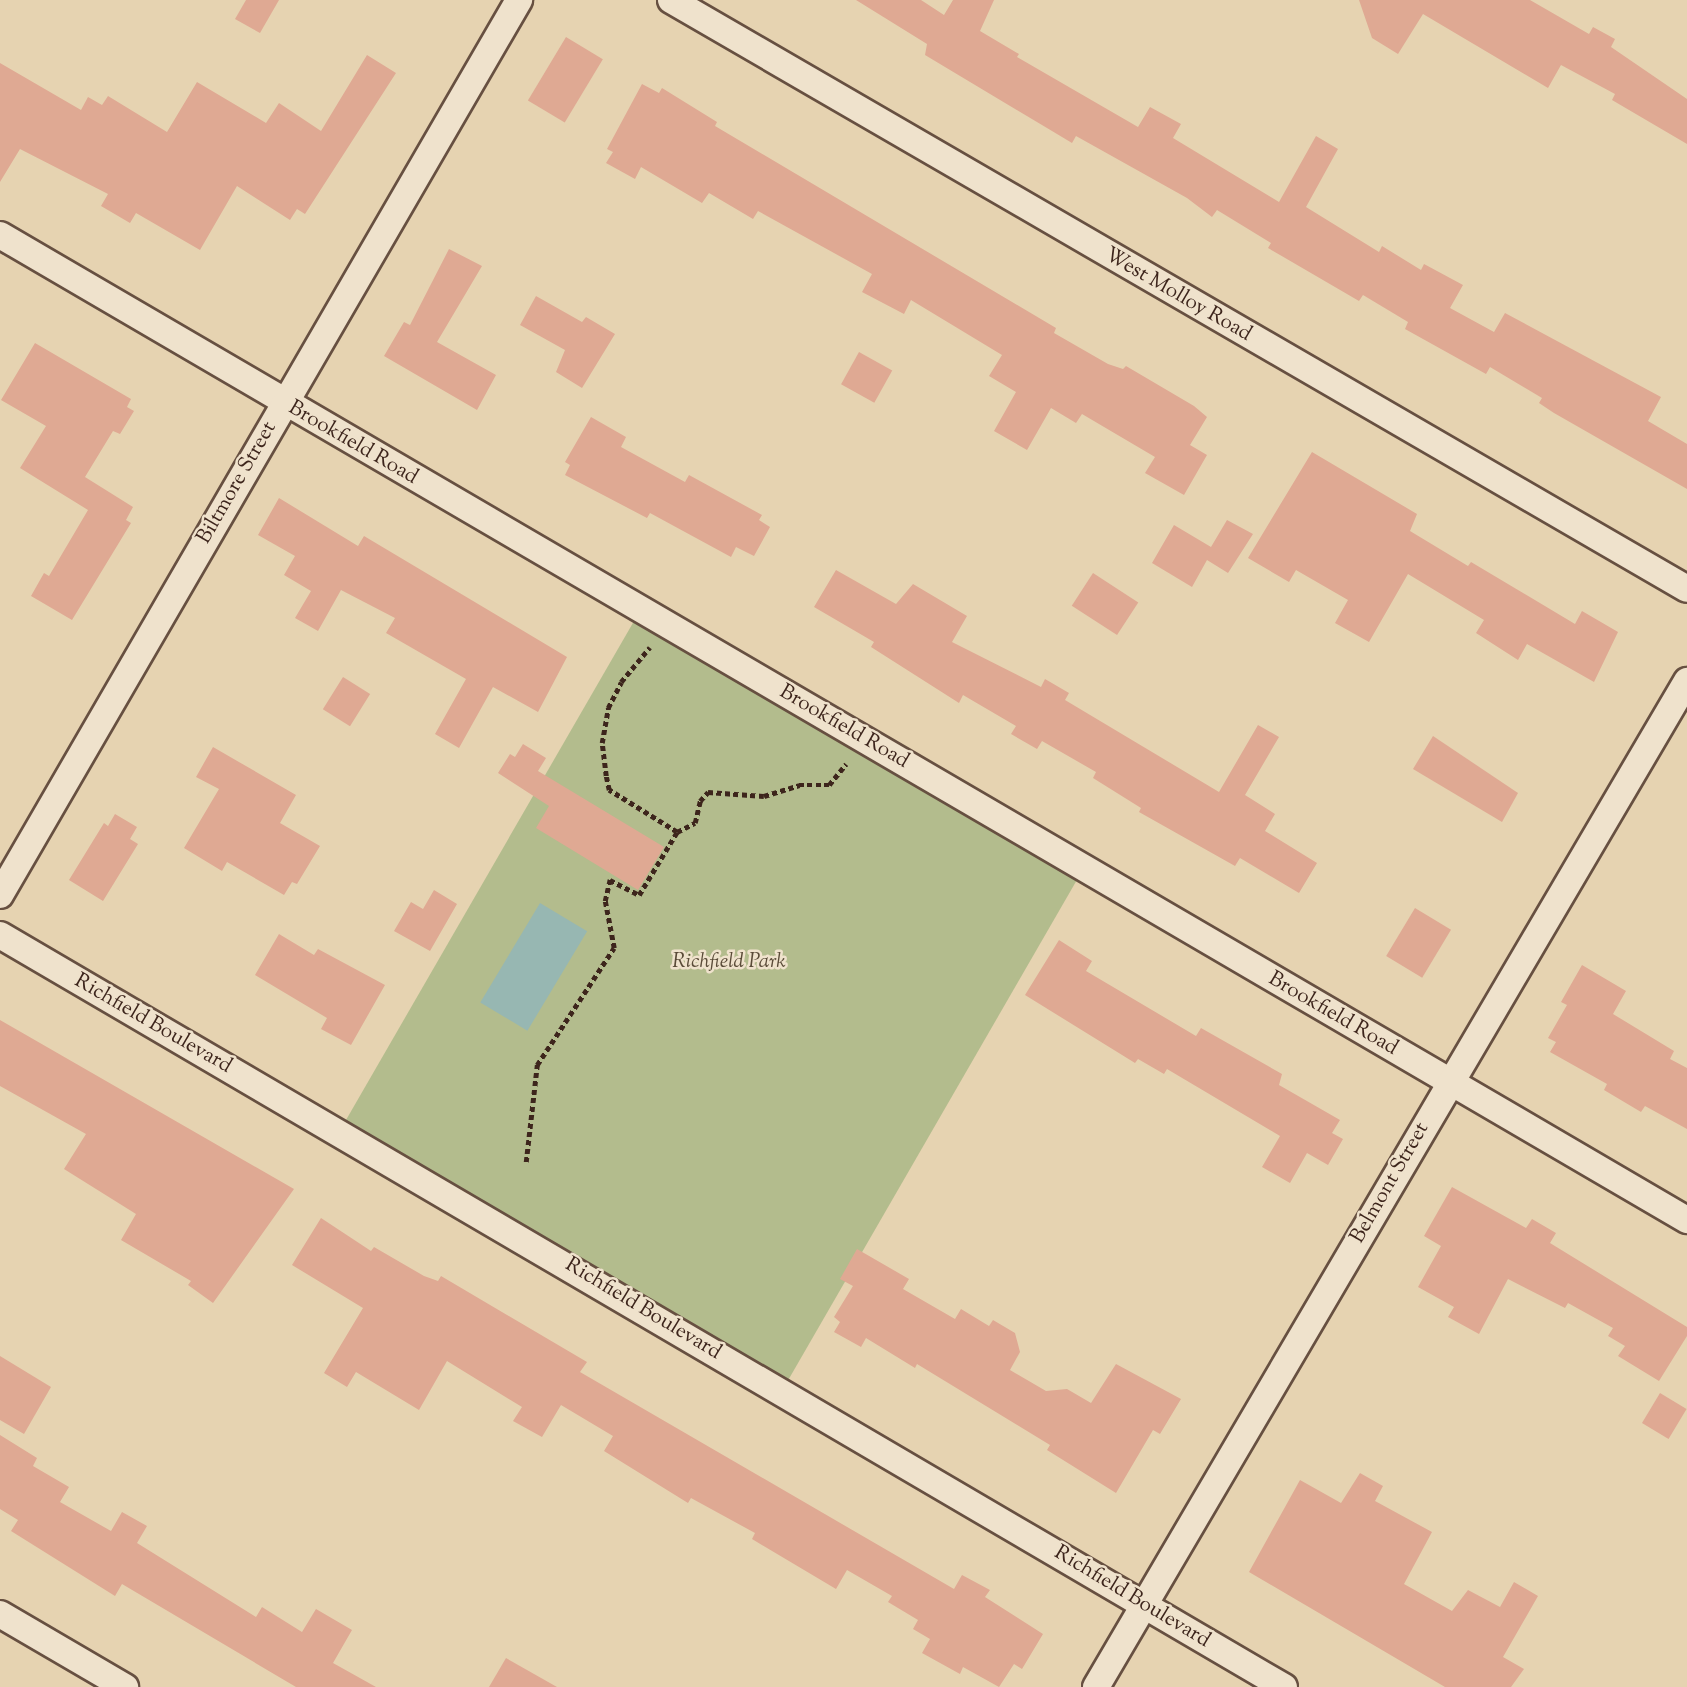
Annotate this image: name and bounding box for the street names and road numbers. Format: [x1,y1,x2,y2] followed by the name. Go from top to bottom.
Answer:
[1100,243,1256,347] street label: West Molloy Road
[284,396,422,490] street label: Brookfield Road
[192,417,282,549] street label: Biltmore Street
[775,680,913,774] street label: Brookfield Road
[1264,967,1402,1061] street label: Brookfield Road
[70,969,236,1079] street label: Richfield Boulevard
[1345,1118,1435,1248] street label: Belmont Street
[560,1252,726,1366] street label: Richfield Boulevard
[1049,1540,1215,1654] street label: Richfield Boulevard

